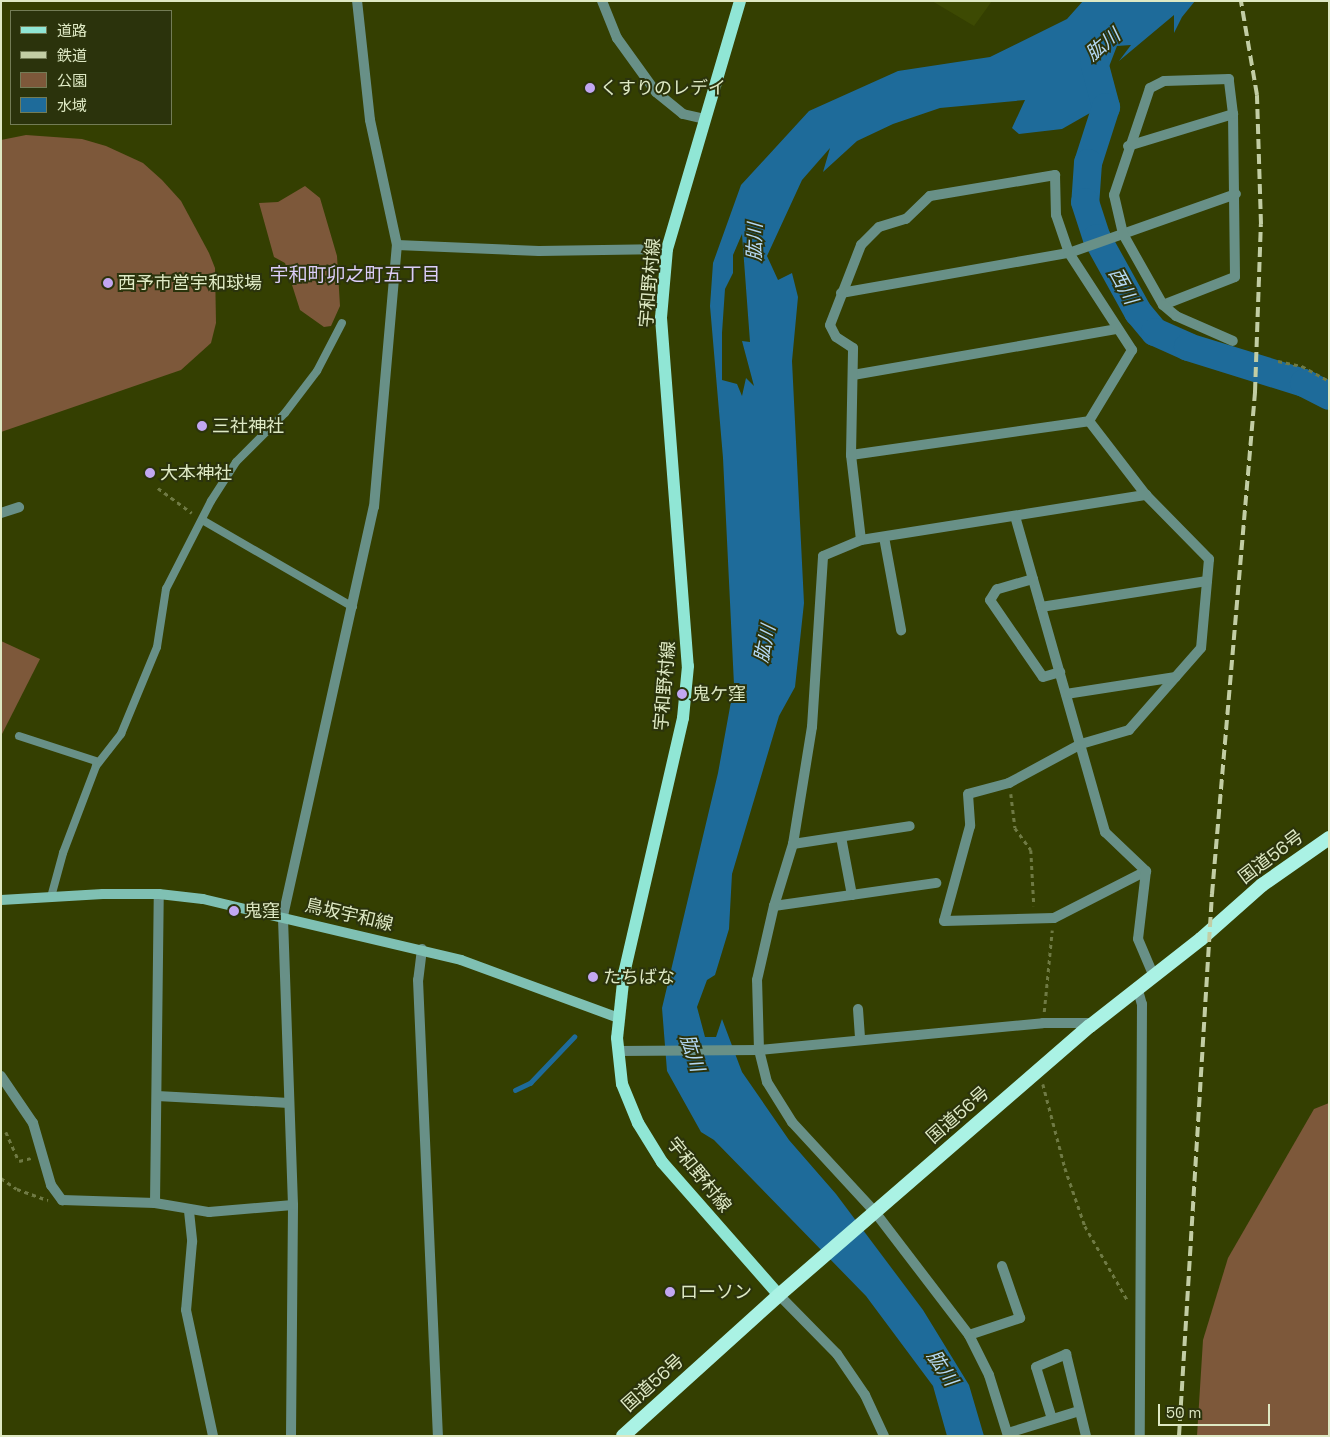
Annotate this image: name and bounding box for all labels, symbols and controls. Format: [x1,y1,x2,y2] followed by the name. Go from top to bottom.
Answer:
[10,10,172,125] legend
[57,21,87,40] text: 道路
[1081,24,1125,66] water label: 肱川
[57,46,87,65] text: 鉄道
[57,71,87,90] text: 公園
[600,77,726,99] place label: くすりのレデイ
[584,82,596,94] marker: くすりのレデイ
[57,96,87,115] text: 水域
[743,223,767,261] water label: 肱川
[635,237,665,329] street label: 宇和野村線
[270,264,440,286] district label: 宇和町卯之町五丁目
[1104,264,1142,308] water label: 西川
[118,272,262,294] place label: 西予市営宇和球場
[102,277,114,289] marker: 西予市営宇和球場
[212,415,284,437] place label: 三社神社
[196,420,208,432] marker: 三社神社
[160,462,232,484] place label: 大本神社
[144,467,156,479] marker: 大本神社
[750,623,780,665] water label: 肱川
[650,640,680,732] street label: 宇和野村線
[692,683,746,705] place label: 鬼ケ窪
[676,688,688,700] marker: 鬼ケ窪
[1234,826,1308,888] street label: 国道56号
[303,894,395,936] street label: 鳥坂宇和線
[244,900,280,922] place label: 鬼窪
[228,905,240,917] marker: 鬼窪
[603,966,675,988] place label: たちばな
[587,971,599,983] marker: たちばな
[675,1031,709,1075] water label: 肱川
[922,1082,994,1148] street label: 国道56号
[662,1133,736,1217] street label: 宇和野村線
[680,1281,752,1303] place label: ローソン
[664,1286,676,1298] marker: ローソン
[922,1346,962,1390] water label: 肱川
[618,1350,688,1416] street label: 国道56号
[1160,1394,1272,1426] scale bar
[1166,1403,1201,1422] text: 50 m

